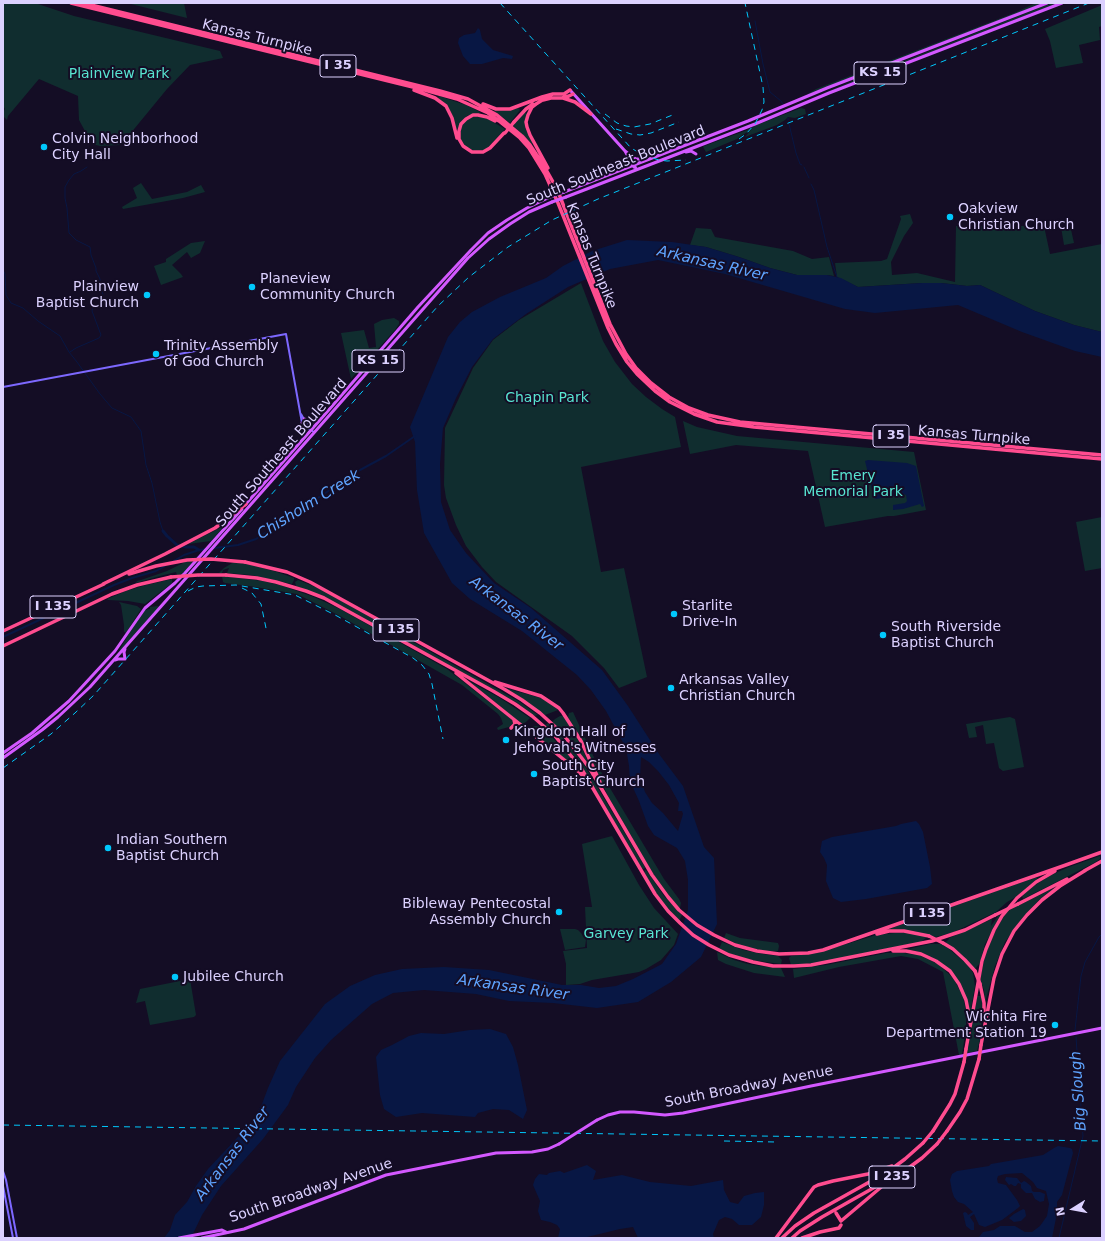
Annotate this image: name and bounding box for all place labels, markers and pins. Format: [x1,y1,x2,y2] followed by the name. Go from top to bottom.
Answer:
[52,131,198,164] place label: Colvin Neighborhood City Hall
[39,142,49,152] marker: Colvin Neighborhood City Hall
[958,201,1074,234] place label: Oakview Christian Church
[945,212,955,222] marker: Oakview Christian Church
[260,271,395,304] place label: Planeview Community Church
[36,279,139,312] place label: Plainview Baptist Church
[247,282,257,292] marker: Planeview Community Church
[142,290,152,300] marker: Plainview Baptist Church
[164,338,279,370] place label: Trinity Assembly of God Church
[151,349,161,359] marker: Trinity Assembly of God Church
[682,598,737,630] place label: Starlite Drive-In
[669,609,679,619] marker: Starlite Drive-In
[891,619,1001,652] place label: South Riverside Baptist Church
[878,630,888,640] marker: South Riverside Baptist Church
[679,672,795,704] place label: Arkansas Valley Christian Church
[666,683,676,693] marker: Arkansas Valley Christian Church
[514,724,656,756] place label: Kingdom Hall of Jehovah's Witnesses
[501,735,511,745] marker: Kingdom Hall of Jehovah's Witnesses
[542,758,645,790] place label: South City Baptist Church
[529,769,539,779] marker: South City Baptist Church
[116,832,227,864] place label: Indian Southern Baptist Church
[103,843,113,853] marker: Indian Southern Baptist Church
[402,896,551,928] place label: Bibleway Pentecostal Assembly Church
[554,907,564,917] marker: Bibleway Pentecostal Assembly Church
[183,969,284,985] place label: Jubilee Church
[170,972,180,982] marker: Jubilee Church
[886,1009,1047,1042] place label: Wichita Fire Department Station 19
[1050,1020,1060,1030] marker: Wichita Fire Department Station 19

